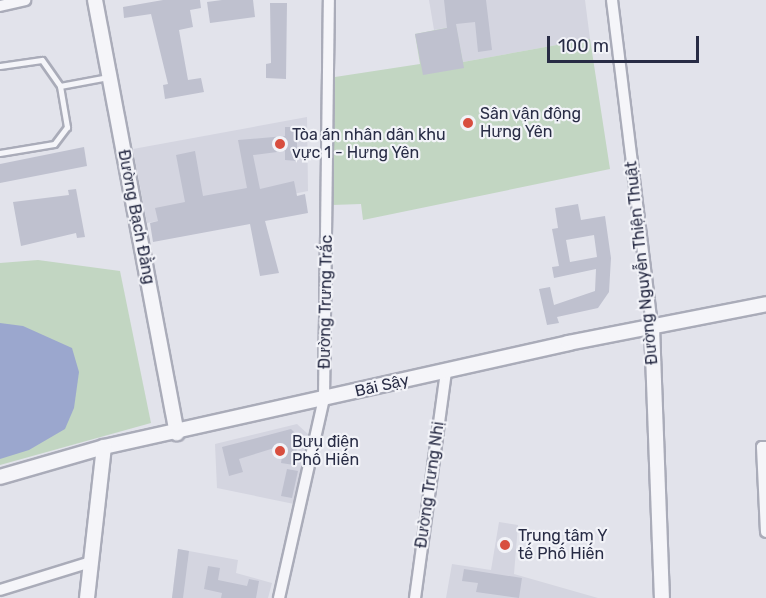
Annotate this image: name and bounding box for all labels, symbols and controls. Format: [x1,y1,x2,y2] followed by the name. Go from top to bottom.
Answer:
[550,24,702,62] scale bar
[558,35,609,57] text: 100 m
[480,104,581,142] place label: Sân vận động Hưng Yên
[461,116,475,130] marker: Sân vận động Hưng Yên
[292,125,446,163] place label: Tòa án nhân dân khu vực 1 - Hưng Yên
[273,137,287,151] marker: Tòa án nhân dân khu vực 1 - Hưng Yên
[114,148,158,286] street label: Đường Bạch Đằng
[622,160,662,366] street label: Đường Nguyễn Thiện Thuật
[315,234,337,370] street label: Đường Trưng Trắc
[353,370,411,402] street label: Bãi Sậy
[412,420,448,550] street label: Đường Trưng Nhị
[292,432,359,470] place label: Bưu điện Phố Hiến
[273,444,287,458] marker: Bưu điện Phố Hiến
[518,526,608,564] place label: Trung tâm Y tế Phố Hiến
[496,536,514,554] marker: Trung tâm Y tế Phố Hiến

